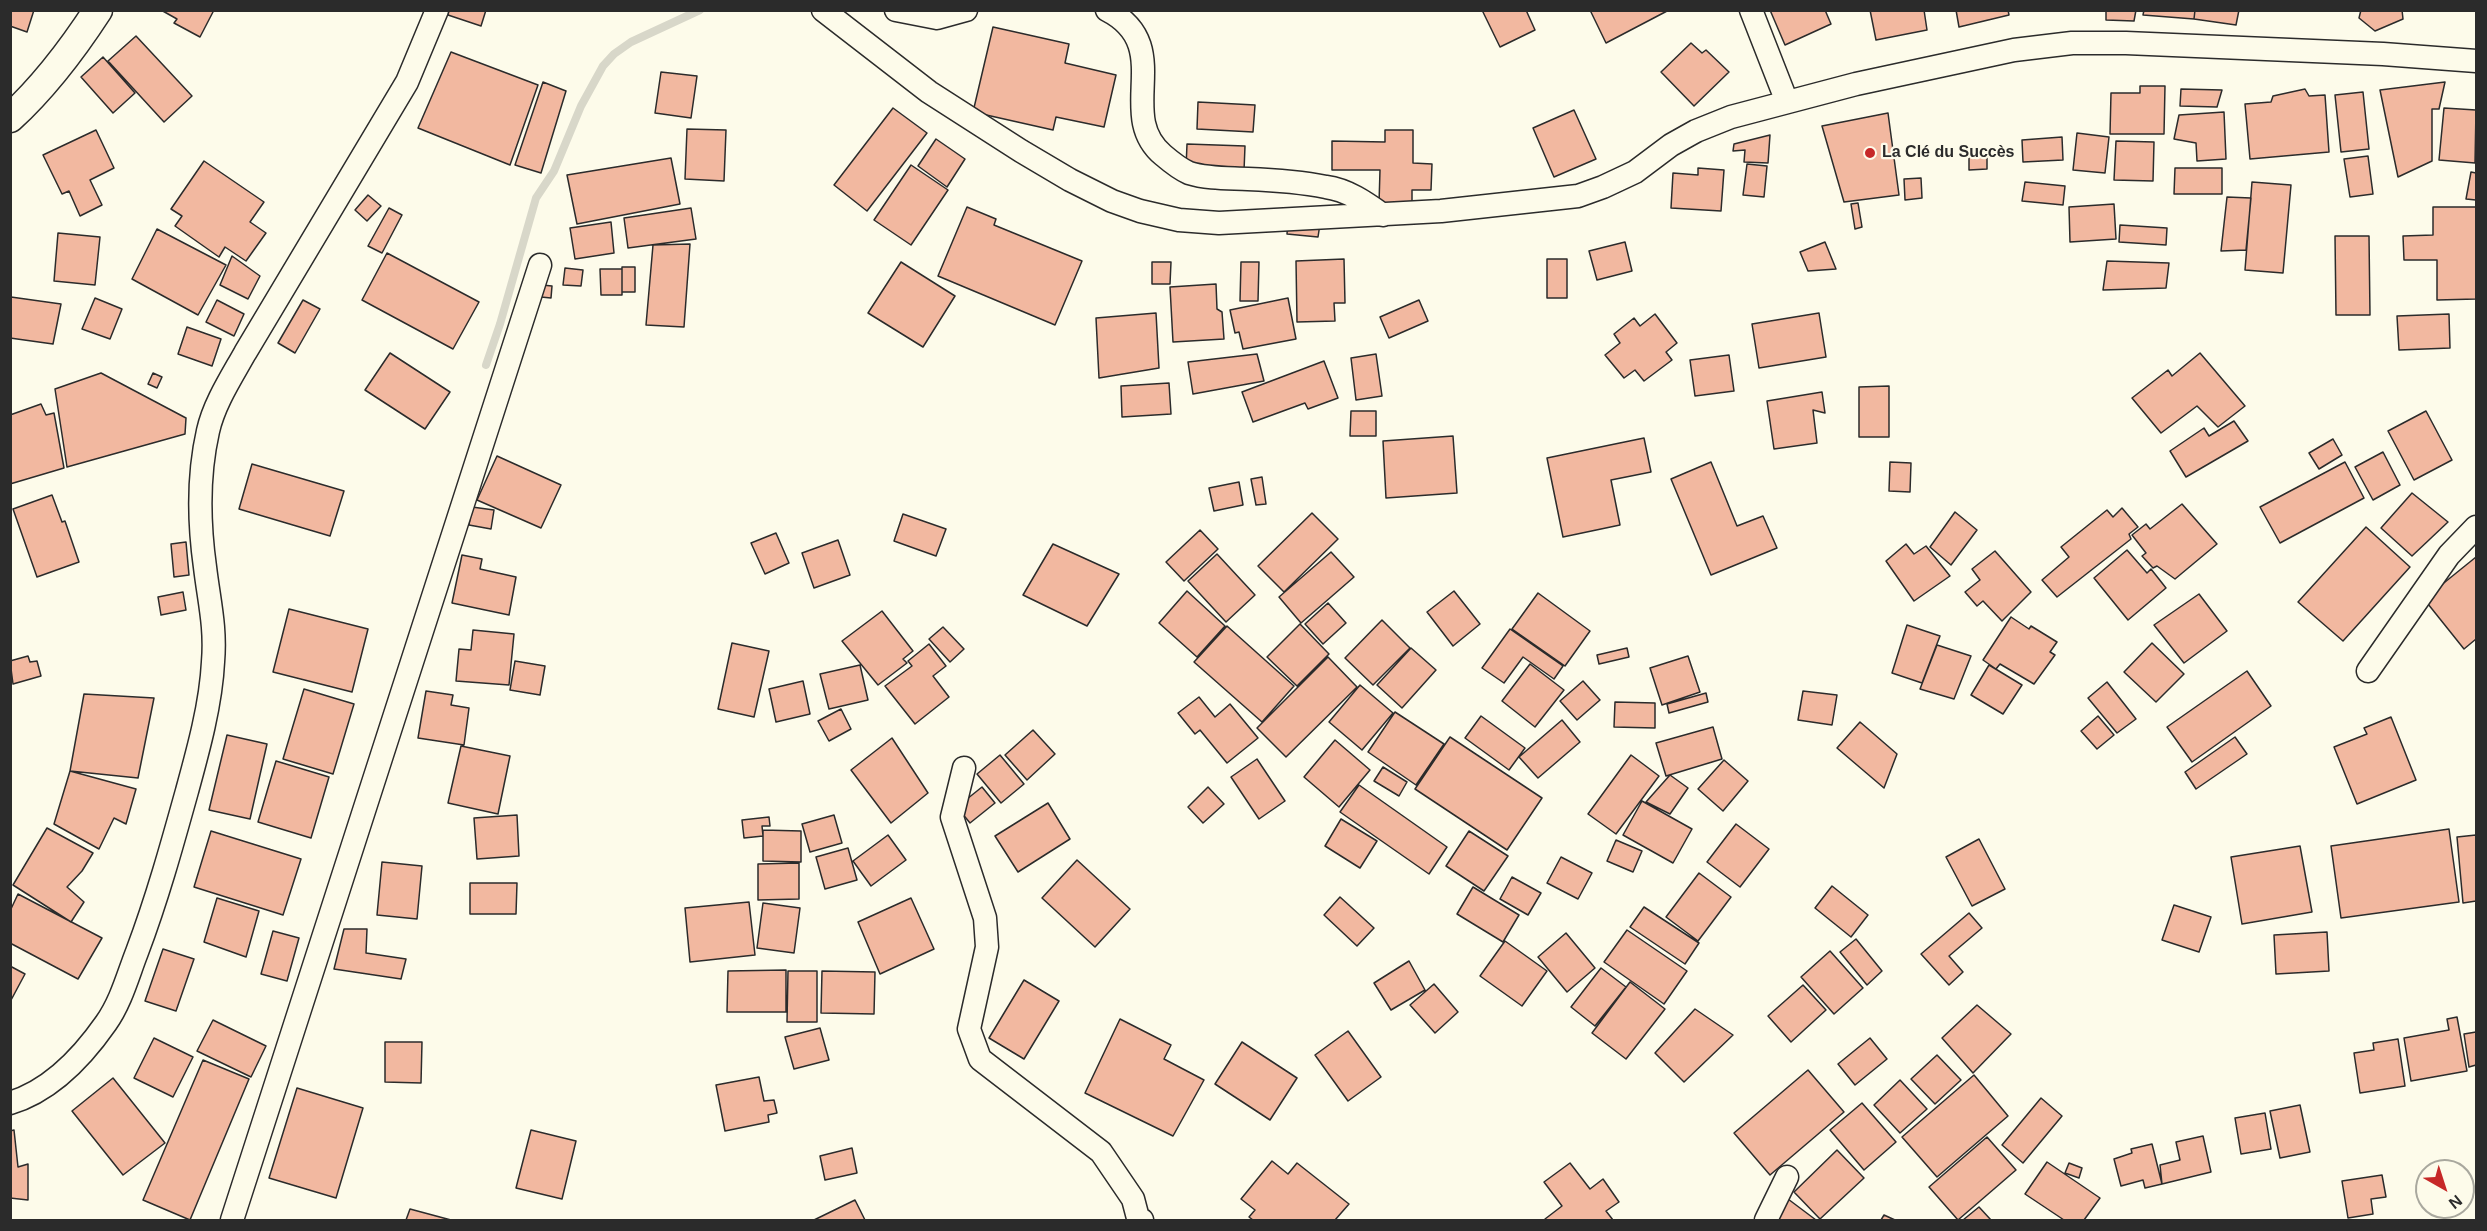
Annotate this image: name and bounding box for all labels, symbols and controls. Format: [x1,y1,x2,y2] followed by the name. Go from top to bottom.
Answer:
[1882,143,2014,163] place label: La Clé du Succès
[1863,146,1877,160] marker: La Clé du Succès
[2415,1159,2475,1219] north arrow
[2446,1192,2465,1212] text: N

